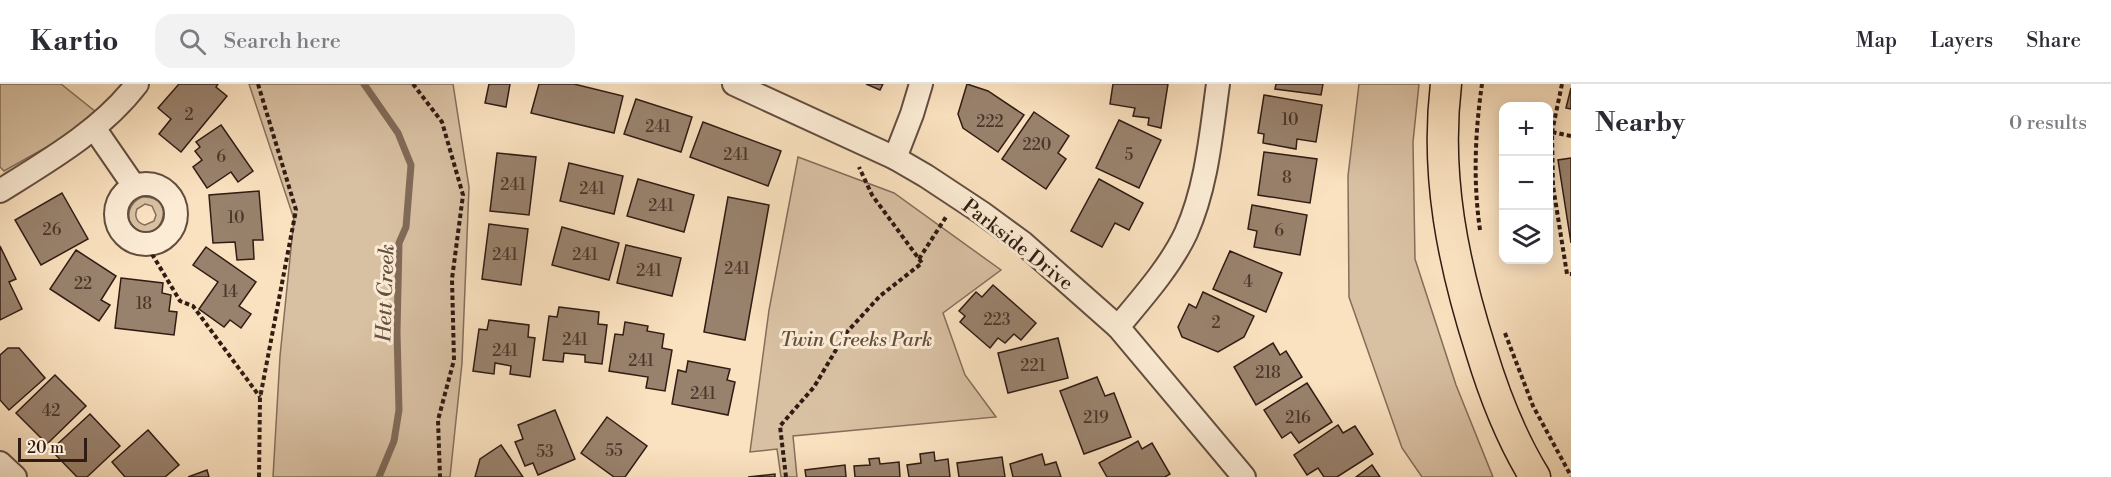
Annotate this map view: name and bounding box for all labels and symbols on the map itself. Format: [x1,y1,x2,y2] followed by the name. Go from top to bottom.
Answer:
[184,105,194,125] house number: 2
[1282,110,1299,130] house number: 10
[976,112,1004,132] house number: 222
[645,117,671,137] house number: 241
[1023,135,1051,155] house number: 220
[723,145,749,165] house number: 241
[1125,145,1134,165] house number: 5
[216,147,226,167] house number: 6
[1282,168,1292,188] house number: 8
[500,175,526,195] house number: 241
[579,179,605,199] house number: 241
[956,194,1078,296] street label: Parkside Drive
[648,196,674,216] house number: 241
[228,208,245,228] house number: 10
[43,220,62,240] house number: 26
[1274,221,1284,241] house number: 6
[371,244,401,343] water label: Hett Creek
[492,245,518,265] house number: 241
[572,245,598,265] house number: 241
[724,259,750,279] house number: 241
[636,261,662,281] house number: 241
[1243,272,1253,292] house number: 4
[74,274,92,294] house number: 22
[222,282,238,302] house number: 14
[136,294,152,314] house number: 18
[983,310,1011,330] house number: 223
[1211,313,1221,333] house number: 2
[780,328,932,353] park label: Twin Creeks Park
[562,330,588,350] house number: 241
[492,341,518,361] house number: 241
[628,351,654,371] house number: 241
[1020,356,1046,376] house number: 221
[1255,363,1281,383] house number: 218
[690,384,716,404] house number: 241
[42,401,60,421] house number: 42
[1083,408,1109,428] house number: 219
[1285,408,1311,428] house number: 216
[18,435,87,462] scale bar
[605,441,623,461] house number: 55
[536,442,554,462] house number: 53

